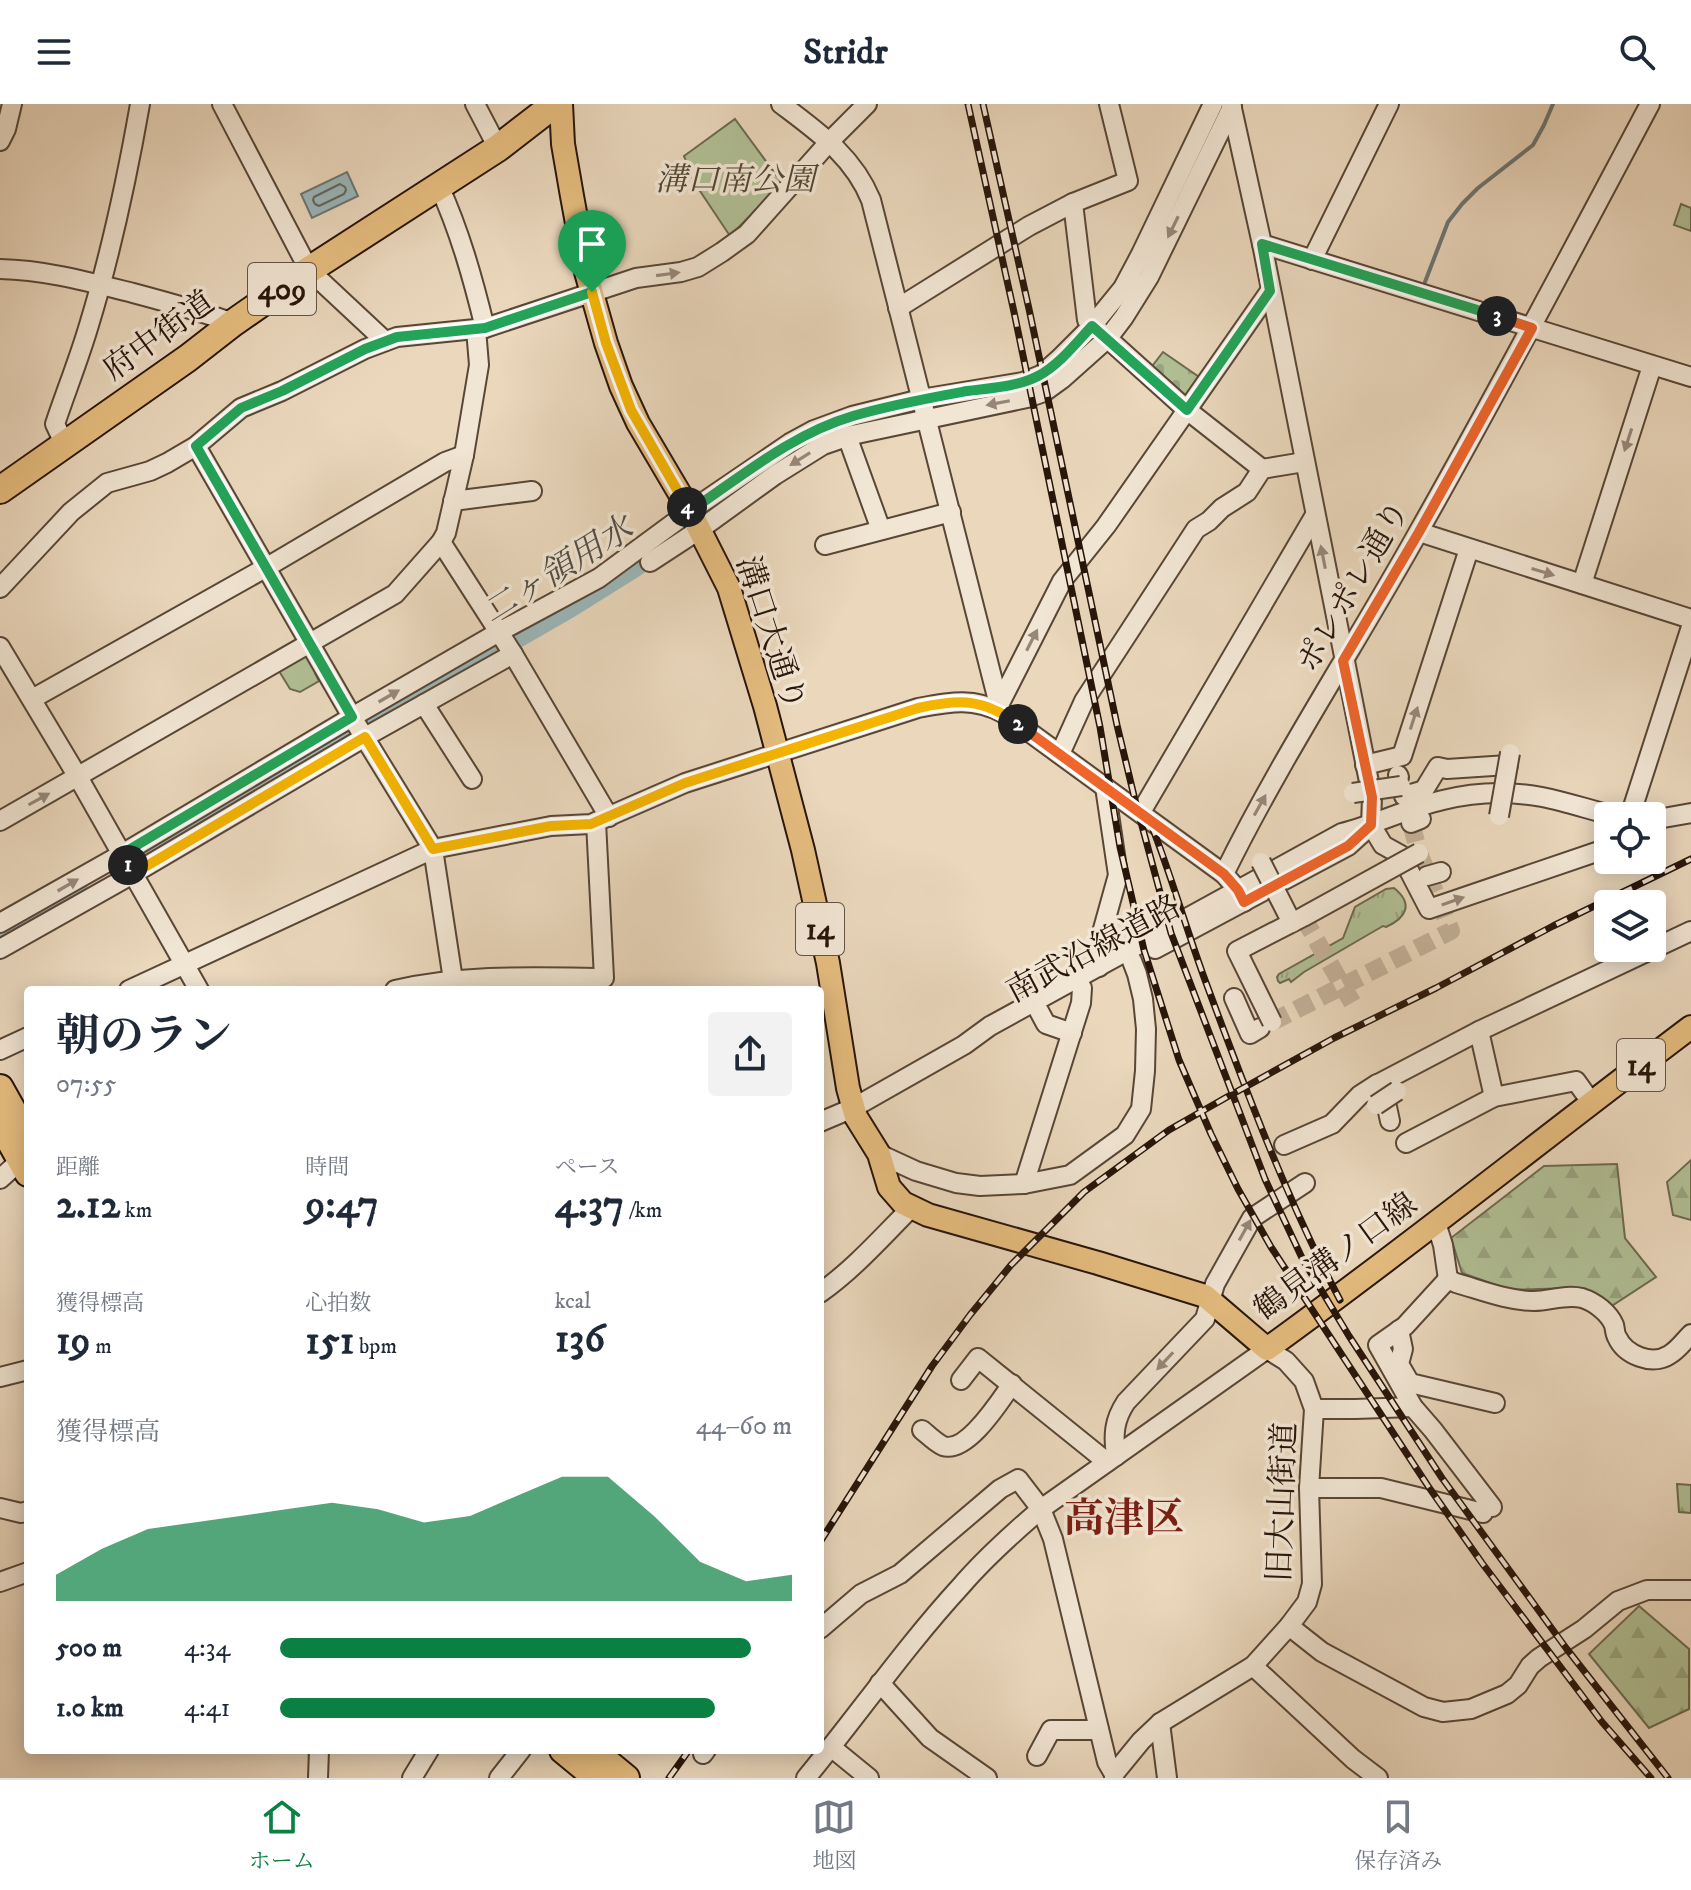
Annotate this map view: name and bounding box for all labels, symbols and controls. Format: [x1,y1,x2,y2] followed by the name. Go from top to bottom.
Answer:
[32,30,76,74] icon: menu
[803,30,888,75] text: Stridr
[1615,30,1659,74] icon: search
[655,161,820,201] park label: 溝口南公園
[558,210,626,292] pin
[1166,216,1180,239] one-way arrow
[570,222,614,266] icon: arrive
[248,263,316,315] road number: 409
[656,267,681,280] one-way arrow
[96,283,223,390] street label: 府中街道
[1477,296,1517,336] pin: 3
[1493,302,1501,329] text: 3
[985,398,1010,410] one-way arrow
[1621,428,1634,452] one-way arrow
[788,451,811,466] one-way arrow
[667,487,707,527] pin: 4
[681,493,693,520] text: 4
[1288,494,1419,680] street label: ポレポレ通り
[475,506,644,634] water label: 二ヶ領用水
[1316,544,1329,569] one-way arrow
[726,551,814,716] street label: 溝口大通り
[1532,566,1556,579] one-way arrow
[1026,629,1039,652] one-way arrow
[377,689,400,703] one-way arrow
[998,704,1038,744] pin: 2
[1408,706,1421,730] one-way arrow
[1013,710,1023,737] text: 2
[28,792,50,806] one-way arrow
[1253,794,1267,816] one-way arrow
[1594,802,1666,962] map controls
[1594,802,1666,874] button: locate
[108,845,148,885] pin: 1
[124,851,132,878] text: 1
[57,878,79,892] one-way arrow
[1000,887,1188,1012] street label: 南武沿線道路
[1594,890,1666,962] button: layers
[1441,894,1465,906] one-way arrow
[796,903,844,955] road number: 14
[56,1010,232,1065] text: 朝のラン
[708,1012,792,1096] button: share
[1617,1039,1665,1091] road number: 14
[56,1068,116,1101] text: 07:55
[56,1154,100,1181] text: 距離
[305,1154,349,1181] text: 時間
[555,1154,620,1181] text: ペース
[56,1181,120,1231] text: 2.12
[305,1181,379,1231] text: 9:47
[555,1181,624,1231] text: 4:37
[1247,1185,1426,1330] street label: 鶴見溝ノ口線
[120,1197,152,1224] text: km
[624,1197,662,1224] text: /km
[1238,1219,1252,1241] one-way arrow
[555,1288,591,1315] text: kcal
[56,1290,144,1317] text: 獲得標高
[305,1290,371,1317] text: 心拍数
[555,1315,605,1365] text: 136
[56,1317,91,1367] text: 19
[305,1317,354,1367] text: 151
[91,1333,112,1360] text: m
[354,1333,397,1360] text: bpm
[1157,1351,1175,1370] one-way arrow
[696,1410,792,1443] text: 44–60 m
[56,1416,160,1449] text: 獲得標高
[1260,1421,1306,1583] street label: 旧大山街道
[1064,1495,1184,1545] district label: 高津区
[56,1632,122,1665] text: 500 m
[184,1632,230,1665] text: 4:34
[56,1692,124,1725] text: 1.0 km
[184,1692,230,1725] text: 4:41
[249,1795,315,1875] tab: ホーム
[812,1795,856,1875] tab: 地図
[1354,1795,1442,1875] tab: 保存済み

